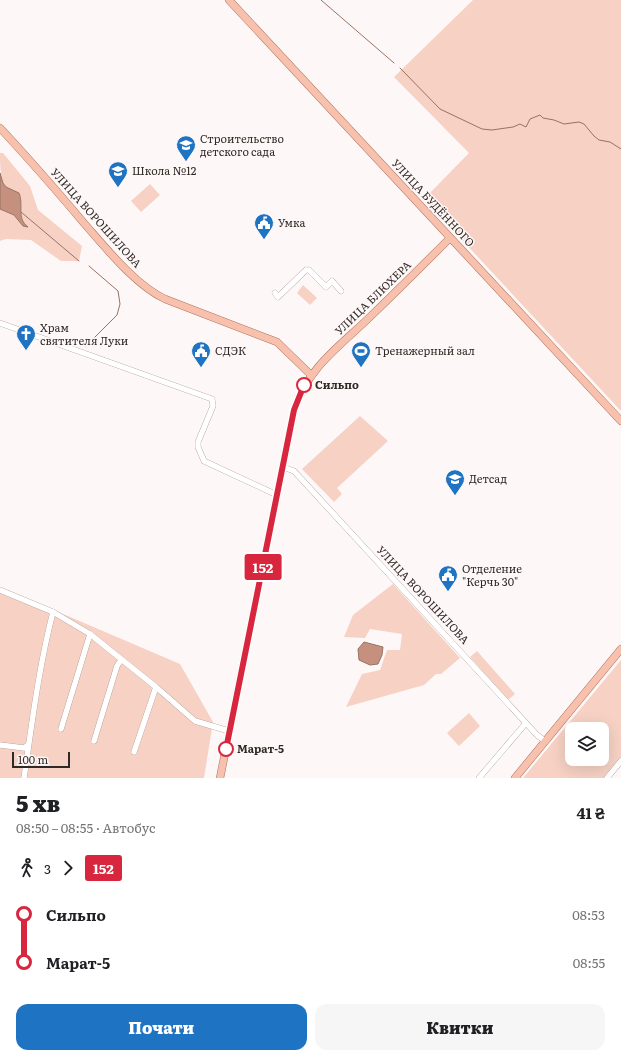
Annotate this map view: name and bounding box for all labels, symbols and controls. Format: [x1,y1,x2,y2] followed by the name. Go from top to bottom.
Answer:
[200,130,284,159] place label: Строительство детского сада
[175,134,197,162] school or university icon: Строительство детского сада
[389,155,479,250] street label: УЛИЦА БУДЁННОГО
[107,160,129,188] school or university icon: Школа №12
[132,162,197,178] place label: Школа №12
[48,164,146,271] street label: УЛИЦА ВОРОШИЛОВА
[253,212,275,240] public building icon: Умка
[278,214,306,230] place label: Умка
[331,257,414,338] street label: УЛИЦА БЛЮХЕРА
[40,319,128,348] place label: Храм святителя Луки
[15,323,37,351] church icon: Храм святителя Луки
[190,340,212,368] public building icon: СДЭК
[350,340,372,368] sports icon: Тренажерный зал
[215,342,246,358] place label: СДЭК
[375,342,475,358] place label: Тренажерный зал
[315,376,359,392] place label: Сильпо
[296,377,312,393] marker: Сильпо
[444,468,466,496] school or university icon: Детсад
[469,470,507,486] place label: Детсад
[374,542,474,647] street label: УЛИЦА ВОРОШИЛОВА
[240,554,286,580] line badge: 152
[253,557,273,577] text: 152
[462,560,522,589] place label: Отделение "Керчь 30"
[437,564,459,592] public building icon: Отделение "Керчь 30"
[565,722,609,766] map controls
[565,722,609,766] button: layers
[237,740,284,756] place label: Марат-5
[218,741,234,757] marker: Марат-5
[12,750,70,769] scale bar
[18,751,48,767] text: 100 m
[16,786,60,819] text: 5 хв
[576,801,605,824] text: 41 ₴
[16,818,155,837] text: 08:50 – 08:55 · Автобус
[16,857,38,879] icon: walk
[57,857,79,879] icon: forward
[93,858,114,878] text: 152
[44,859,51,878] text: 3
[46,903,106,926] text: Сильпо
[572,905,605,924] text: 08:53
[46,951,110,974] text: Марат-5
[573,953,605,972] text: 08:55
[16,1004,307,1050] button: Почати
[315,1004,605,1050] button: Квитки

